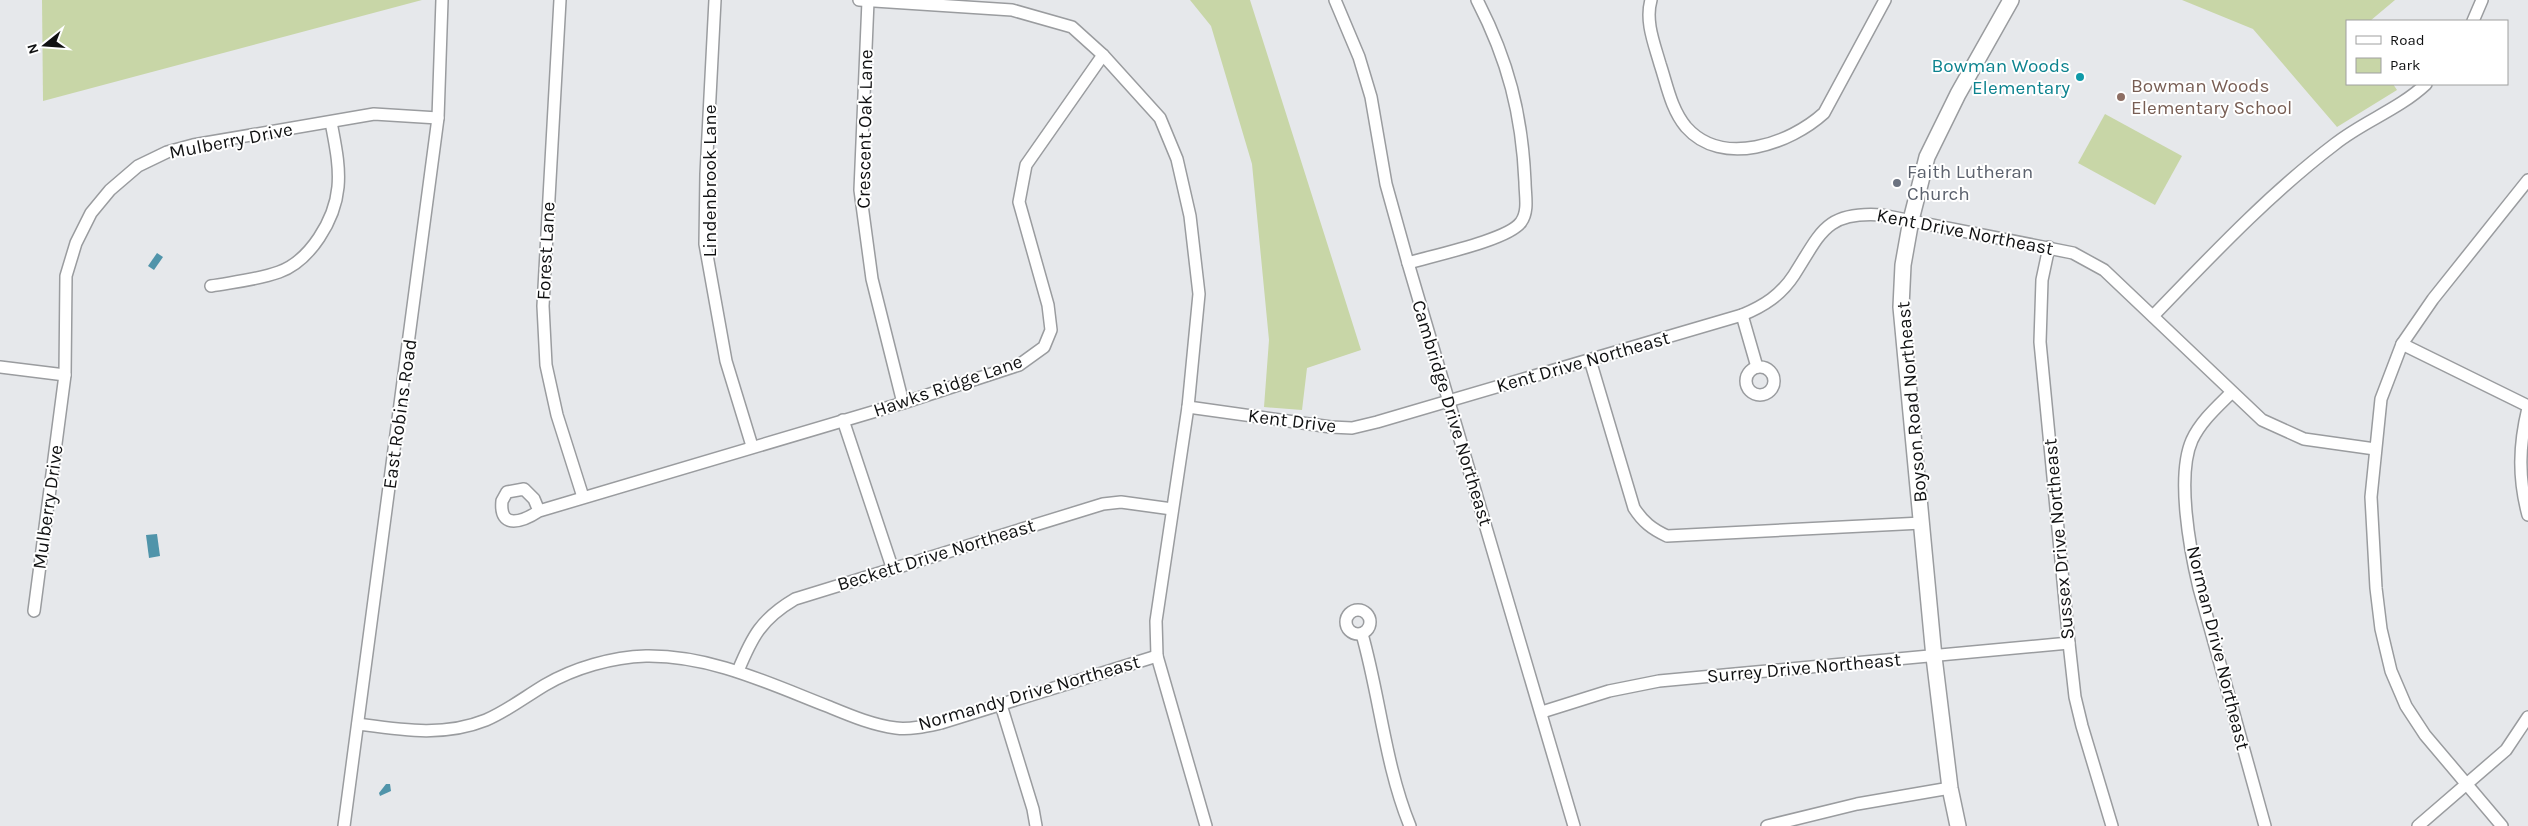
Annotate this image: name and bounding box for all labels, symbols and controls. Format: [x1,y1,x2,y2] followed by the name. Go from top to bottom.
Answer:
[20,20,70,70] north arrow
[2346,20,2508,85] legend
[2390,31,2425,49] text: Road
[23,41,43,56] text: N
[853,49,877,209] street label: Crescent Oak Lane
[1931,55,2070,99] place label: Bowman Woods Elementary
[2390,56,2420,74] text: Park
[2074,71,2086,83] marker: Bowman Woods Elementary
[2131,75,2292,119] place label: Bowman Woods Elementary School
[2115,91,2127,103] marker: Bowman Woods Elementary School
[699,104,721,258] street label: Lindenbrook Lane
[167,118,295,164] street label: Mulberry Drive
[1907,161,2033,205] place label: Faith Lutheran Church
[1891,177,1903,189] marker: Faith Lutheran Church
[532,201,560,301] street label: Forest Lane
[1875,204,2055,260] street label: Kent Drive Northeast
[1407,297,1497,529] street label: Cambridge Drive Northeast
[1892,301,1932,503] street label: Boyson Road Northeast
[1494,327,1672,397] street label: Kent Drive Northeast
[379,337,421,491] street label: East Robins Road
[871,350,1025,422] street label: Hawks Ridge Lane
[1247,405,1337,437] street label: Kent Drive
[2039,437,2079,641] street label: Sussex Drive Northeast
[28,443,68,571] street label: Mulberry Drive
[834,514,1038,596] street label: Beckett Drive Northeast
[2182,544,2254,752] street label: Norman Drive Northeast
[1706,649,1902,687] street label: Surrey Drive Northeast
[916,651,1142,735] street label: Normandy Drive Northeast

